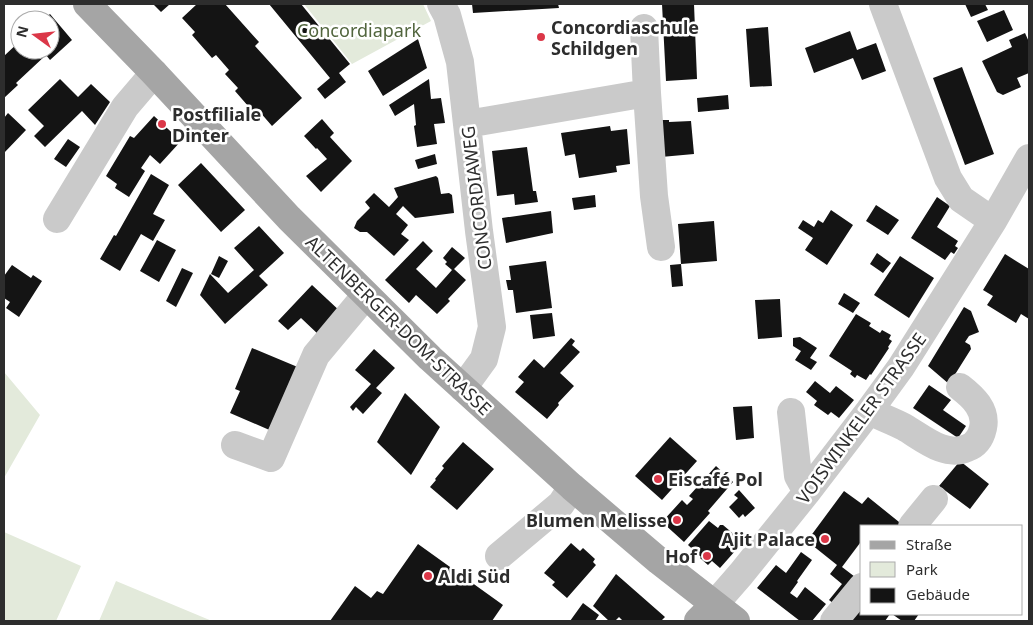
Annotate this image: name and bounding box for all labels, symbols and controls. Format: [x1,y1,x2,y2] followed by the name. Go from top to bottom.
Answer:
[10,10,60,60] north arrow
[551,15,699,60] place label: Concordiaschule Schildgen
[297,18,421,42] park label: Concordiapark
[11,24,33,39] text: N
[535,31,547,43] marker: Concordiaschule Schildgen
[172,102,261,147] place label: Postfiliale Dinter
[156,118,168,130] marker: Postfiliale Dinter
[455,125,497,271] street label: CONCORDIAWEG
[301,230,497,420] street label: ALTENBERGER-DOM-STRASSE
[791,328,931,508] street label: VOISWINKELER STRASSE
[668,467,763,491] place label: Eiscafé Pol
[652,473,664,485] marker: Eiscafé Pol
[526,508,667,532] place label: Blumen Melisse
[671,514,683,526] marker: Blumen Melisse
[860,525,1023,615] legend
[721,527,815,551] place label: Ajit Palace
[819,533,831,545] marker: Ajit Palace
[906,534,952,554] text: Straße
[665,544,698,568] place label: Hof
[701,550,713,562] marker: Hof
[906,559,938,579] text: Park
[438,564,510,588] place label: Aldi Süd
[422,570,434,582] marker: Aldi Süd
[906,584,970,604] text: Gebäude

